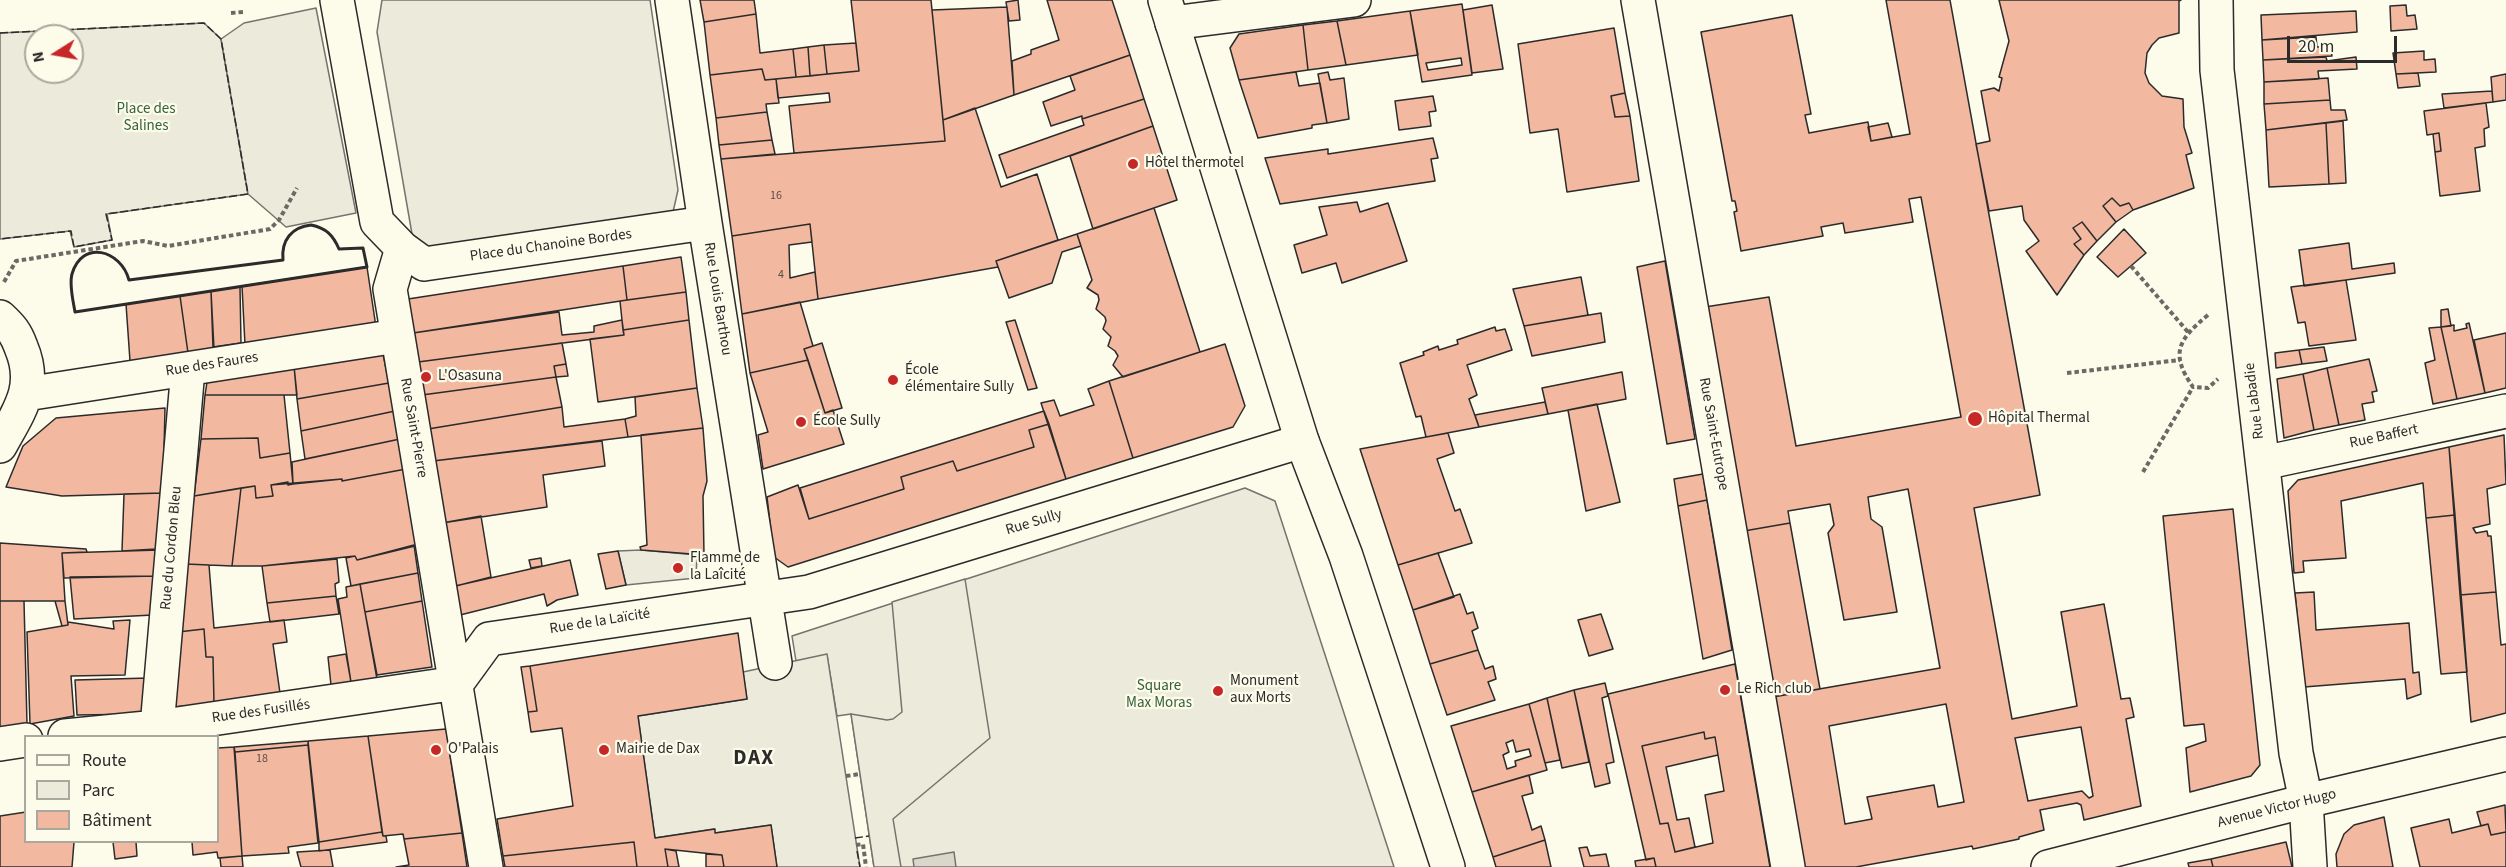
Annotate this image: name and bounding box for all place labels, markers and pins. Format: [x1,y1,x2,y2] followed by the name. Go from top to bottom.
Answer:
[1145,155,1244,173] place label: Hôtel thermotel
[1126,157,1140,171] marker: Hôtel thermotel
[905,362,1014,397] place label: École élémentaire Sully
[438,368,502,386] place label: L'Osasuna
[419,370,433,384] marker: L'Osasuna
[886,373,900,387] marker: École élémentaire Sully
[1966,410,1984,428] marker: Hôpital Thermal
[1988,410,2090,428] place label: Hôpital Thermal
[813,413,880,431] place label: École Sully
[794,415,808,429] marker: École Sully
[690,550,760,585] place label: Flamme de la Laîcité
[671,561,685,575] marker: Flamme de la Laîcité
[1230,673,1299,708] place label: Monument aux Morts
[1737,681,1812,699] place label: Le Rich club
[1718,683,1732,697] marker: Le Rich club
[1211,684,1225,698] marker: Monument aux Morts
[448,741,498,759] place label: O'Palais
[616,741,700,759] place label: Mairie de Dax
[429,743,443,757] marker: O'Palais
[597,743,611,757] marker: Mairie de Dax

